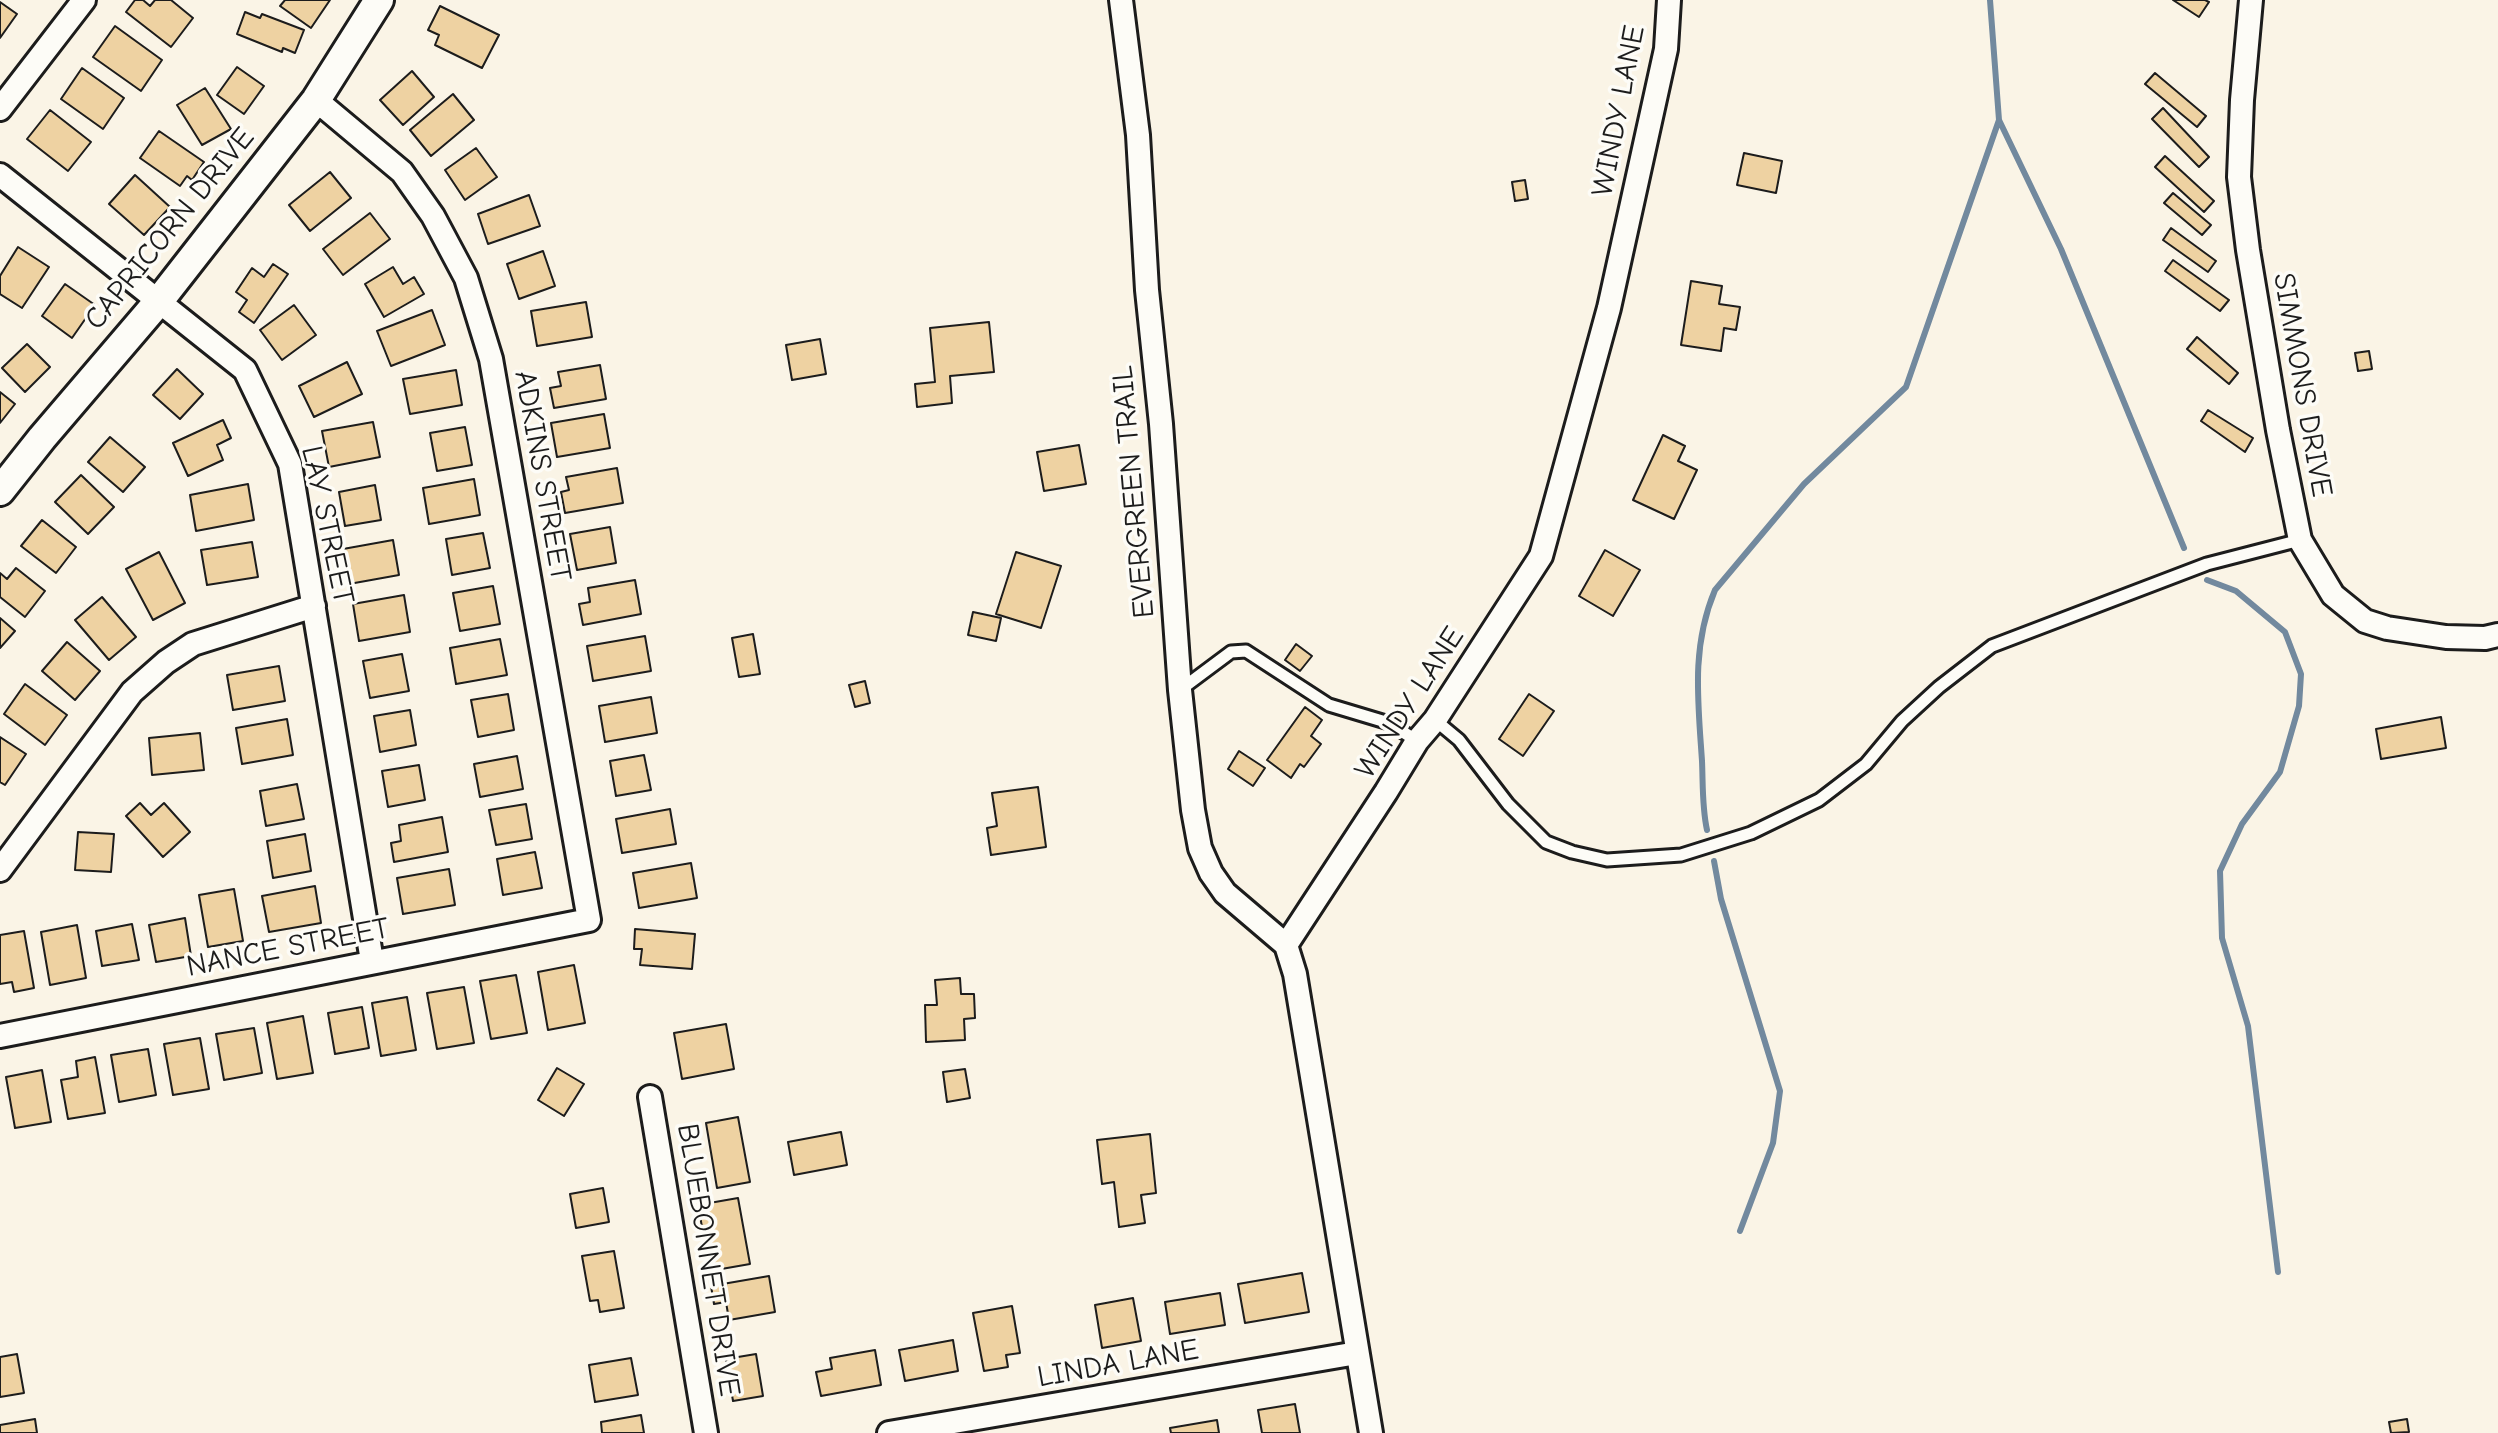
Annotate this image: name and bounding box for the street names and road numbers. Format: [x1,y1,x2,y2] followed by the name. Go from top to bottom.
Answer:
[1585,22,1653,200] street label: WINDY LANE
[78,121,262,337] street label: CAPRICORN DRIVE
[2265,270,2339,500] street label: SIMMONS DRIVE
[1105,364,1163,620] street label: EVERGREEN TRAIL
[506,368,578,584] street label: ADKINS STREET
[293,443,361,607] street label: LAY STREET
[1348,620,1472,786] street label: WINDY LANE
[184,911,392,985] street label: NANCE STREET
[669,1121,747,1399] street label: BLUEBONNET DRIVE
[1035,1332,1201,1396] street label: LINDA LANE

